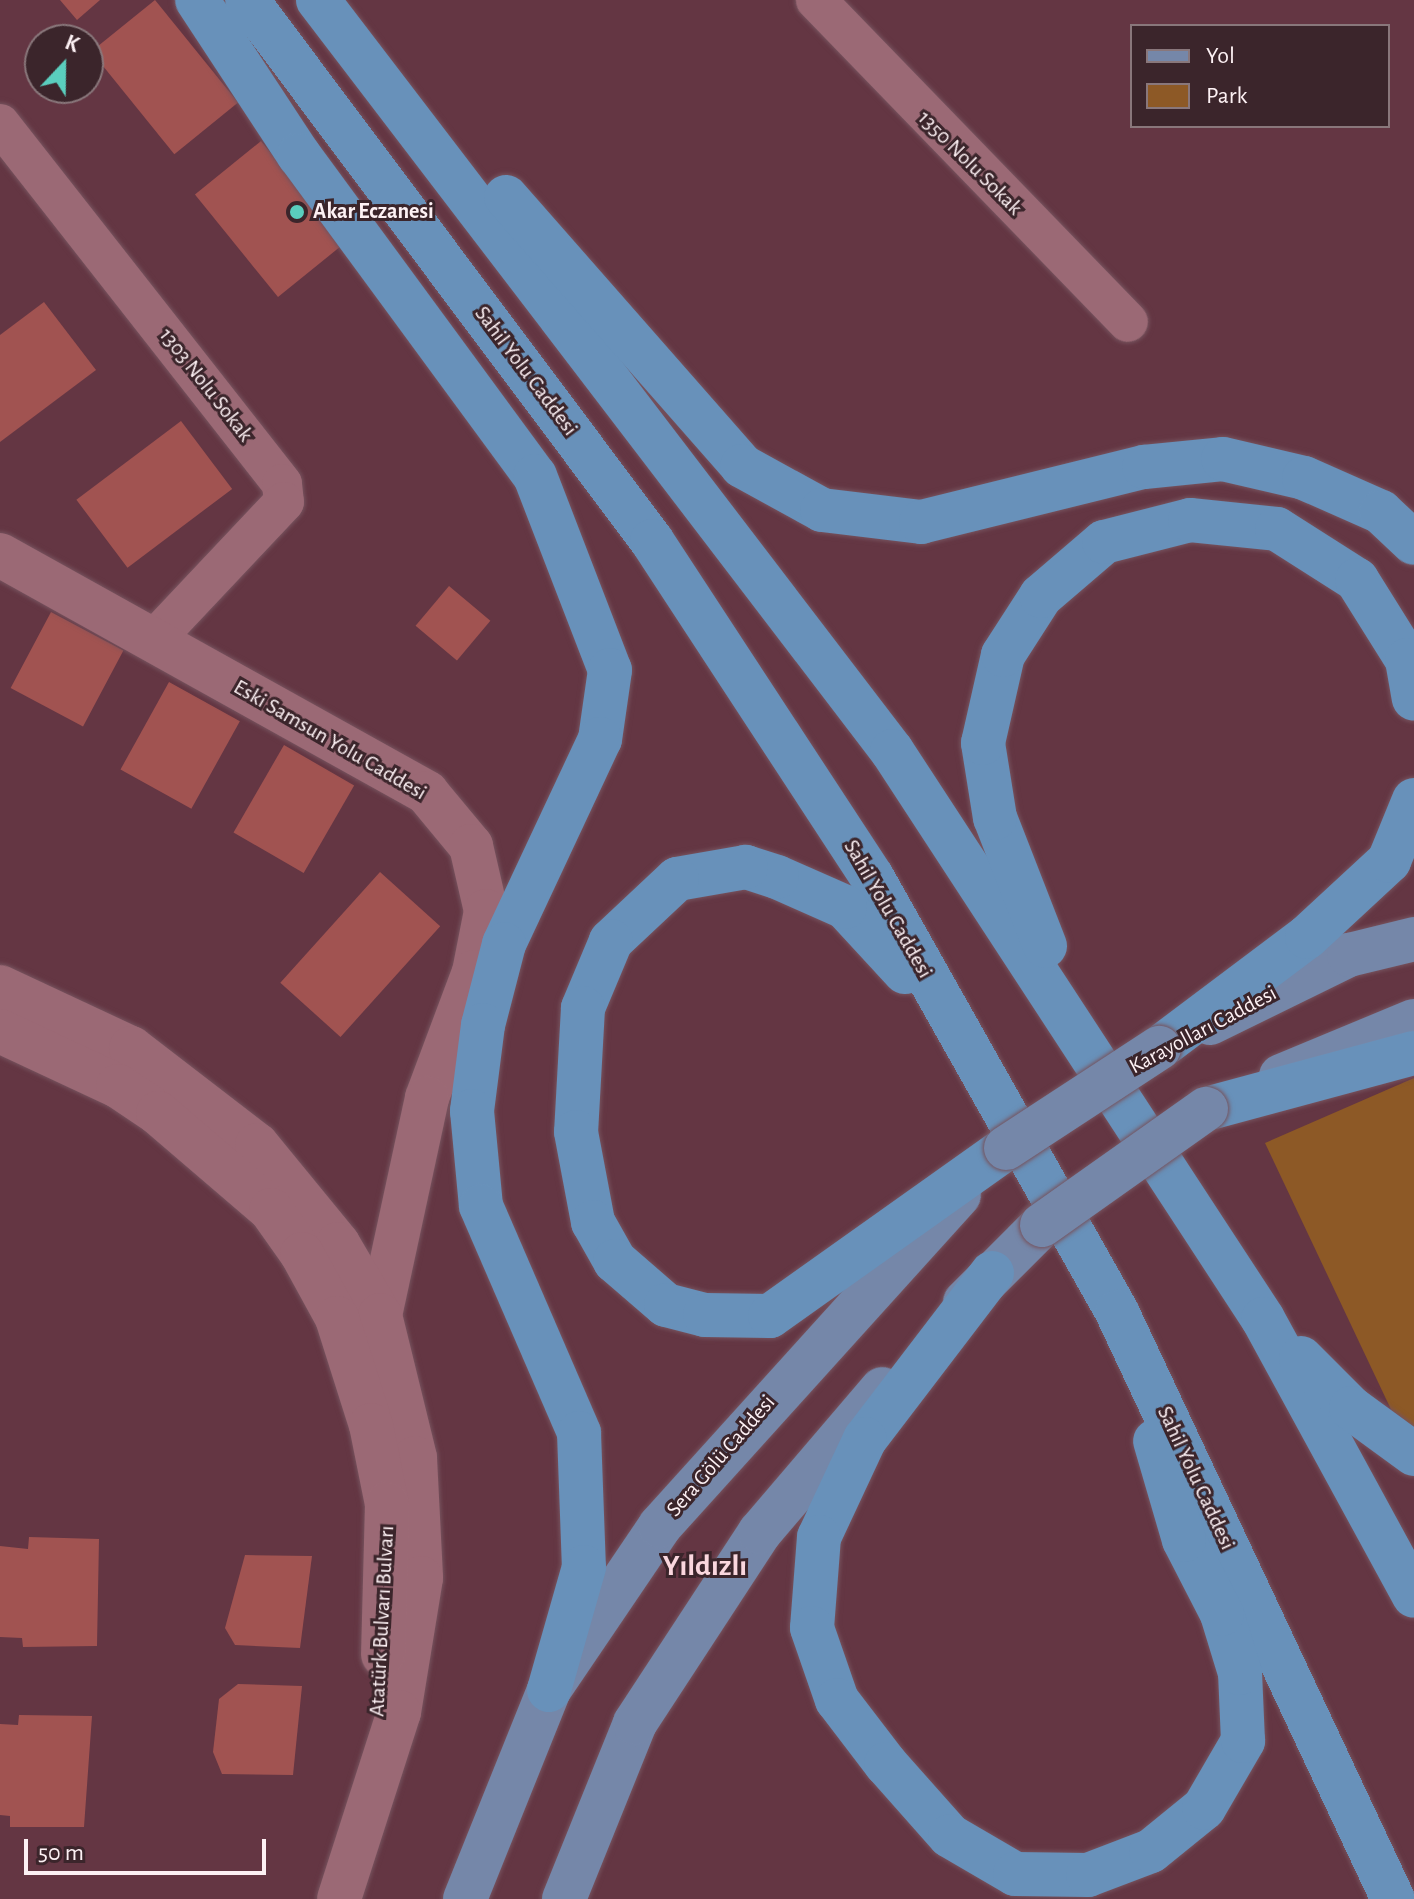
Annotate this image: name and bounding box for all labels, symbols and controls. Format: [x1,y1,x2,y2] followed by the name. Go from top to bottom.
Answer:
[24,24,104,104] north arrow
[1130,24,1390,128] legend
[62,31,82,56] text: K
[1206,44,1235,68] text: Yol
[1206,84,1247,108] text: Park
[912,105,1028,221] street label: 1350 Nolu Sokak
[313,199,434,225] place label: Akar Eczanesi
[288,203,306,221] marker: Akar Eczanesi
[469,301,583,441] street label: Sahil Yolu Caddesi
[153,323,259,447] street label: 1303 Nolu Sokak
[229,674,431,806] street label: Eski Samsun Yolu Caddesi
[838,835,938,983] street label: Sahil Yolu Caddesi
[1125,980,1281,1080] street label: Karayolları Caddesi
[661,1390,781,1522] street label: Sera Gölü Caddesi
[1151,1402,1241,1554] street label: Sahil Yolu Caddesi
[364,1525,400,1717] street label: Atatürk Bulvarı Bulvarı
[663,1548,747,1584] district label: Yıldızlı
[28,1823,270,1873] scale bar
[38,1841,84,1865] text: 50 m

